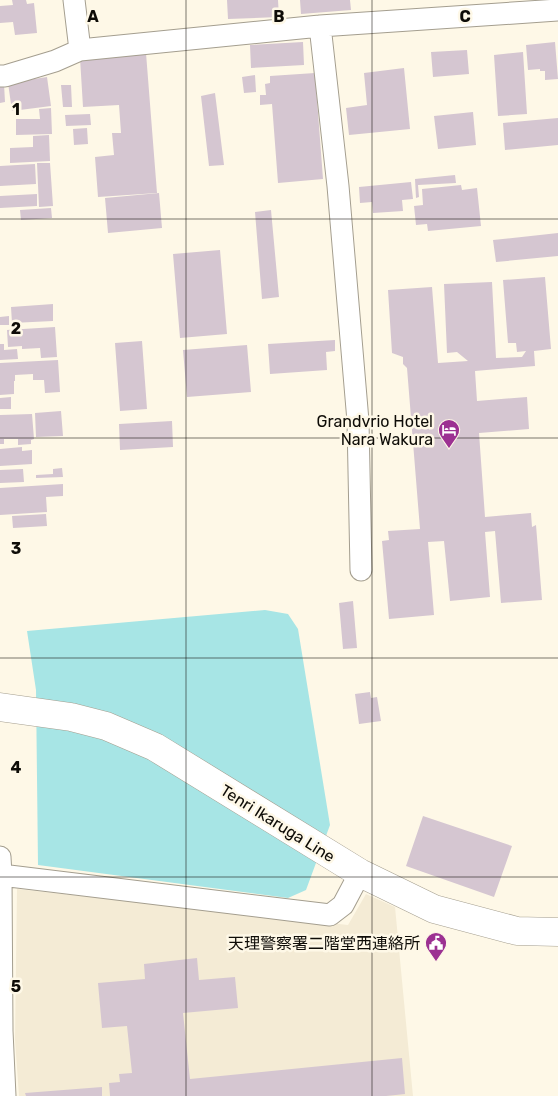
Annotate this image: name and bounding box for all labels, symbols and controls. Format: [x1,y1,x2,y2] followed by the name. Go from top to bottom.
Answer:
[87,7,99,26] text: A
[273,7,285,26] text: B
[459,7,471,26] text: C
[12,100,20,119] text: 1
[11,319,21,338] text: 2
[317,412,433,449] place label: Grandvrio Hotel Nara Wakura
[437,418,461,449] hotel icon: Grandvrio Hotel Nara Wakura
[11,539,21,558] text: 3
[11,758,22,777] text: 4
[217,781,338,866] street label: Tenri Ikaruga Line
[424,931,448,962] public building icon: 天理警察署二階堂西連絡所
[228,934,420,953] place label: 天理警察署二階堂西連絡所
[11,977,21,996] text: 5

